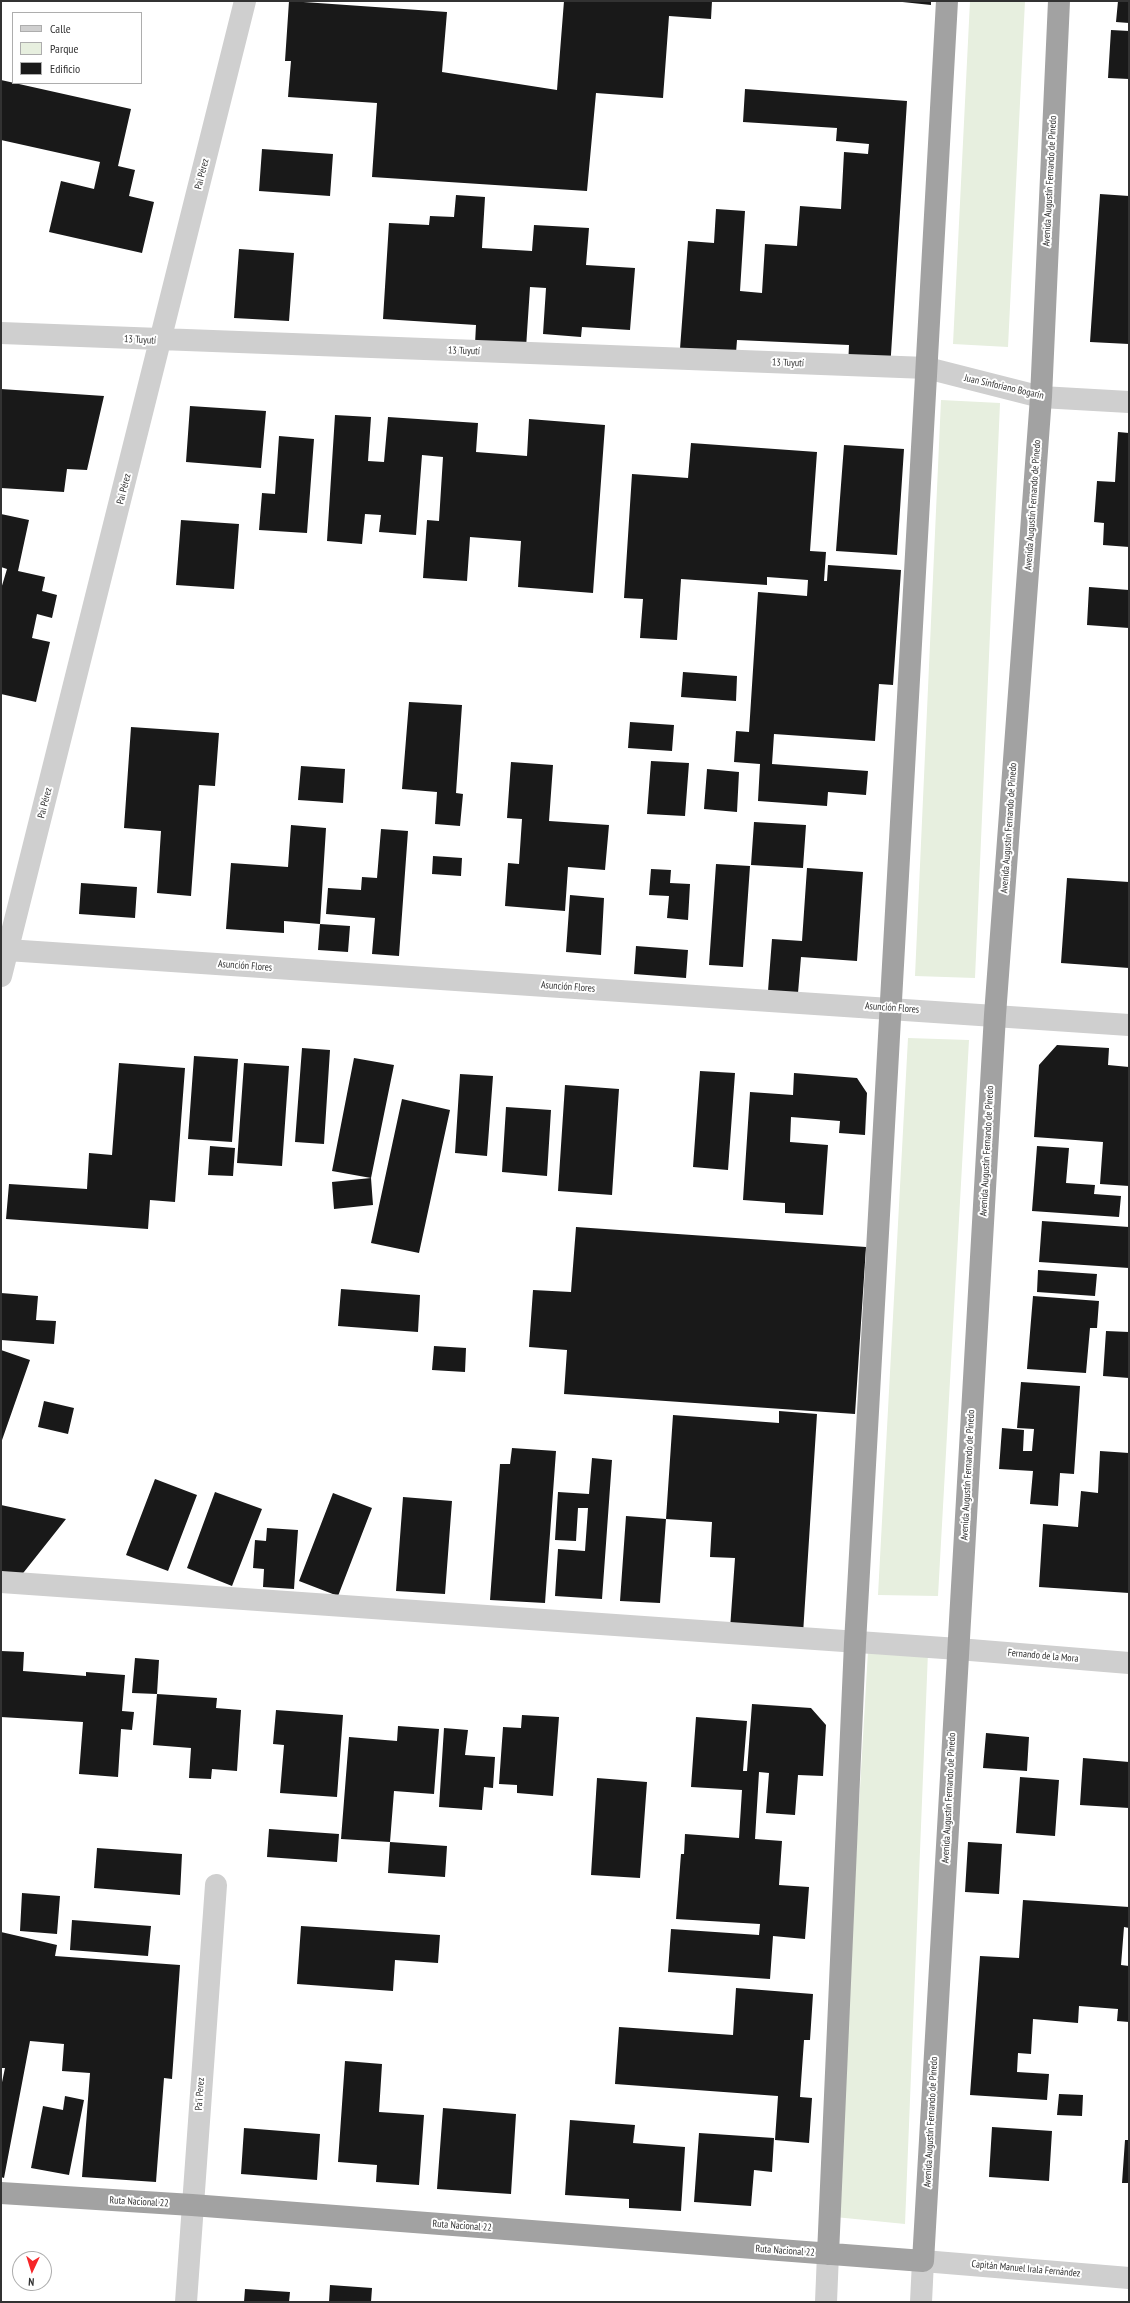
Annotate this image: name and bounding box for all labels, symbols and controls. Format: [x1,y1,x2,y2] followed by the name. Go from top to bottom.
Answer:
[12,12,142,84] legend
[50,21,71,36] text: Calle
[50,41,79,56] text: Parque
[50,61,80,76] text: Edificio
[1041,115,1059,247] street label: Avenida Augustín Fernando de Pinedo
[192,157,212,191] street label: Pai Pérez
[124,333,156,347] street label: 13 Tuyutí
[448,344,480,358] street label: 13 Tuyutí
[772,356,804,370] street label: 13 Tuyutí
[963,372,1045,402] street label: Juan Sinforiano Bogarín
[1022,439,1044,571] street label: Avenida Augustín Fernando de Pinedo
[114,472,134,506] street label: Pai Pérez
[998,762,1020,894] street label: Avenida Augustín Fernando de Pinedo
[35,786,55,820] street label: Pai Pérez
[217,958,273,974] street label: Asunción Flores
[540,979,596,995] street label: Asunción Flores
[864,1000,920,1016] street label: Asunción Flores
[978,1085,996,1217] street label: Avenida Augustín Fernando de Pinedo
[959,1409,977,1541] street label: Avenida Augustín Fernando de Pinedo
[1007,1647,1079,1665] street label: Fernando de la Mora
[940,1732,958,1864] street label: Avenida Augustín Fernando de Pinedo
[922,2056,940,2188] street label: Avenida Augustín Fernando de Pinedo
[193,2077,207,2111] street label: Pa'i Perez
[109,2194,169,2210] street label: Ruta Nacional 22
[432,2218,492,2234] street label: Ruta Nacional 22
[755,2243,815,2259] street label: Ruta Nacional 22
[12,2251,52,2291] north arrow
[971,2258,1081,2280] street label: Capitán Manuel Irala Fernández
[28,2275,35,2289] text: N

